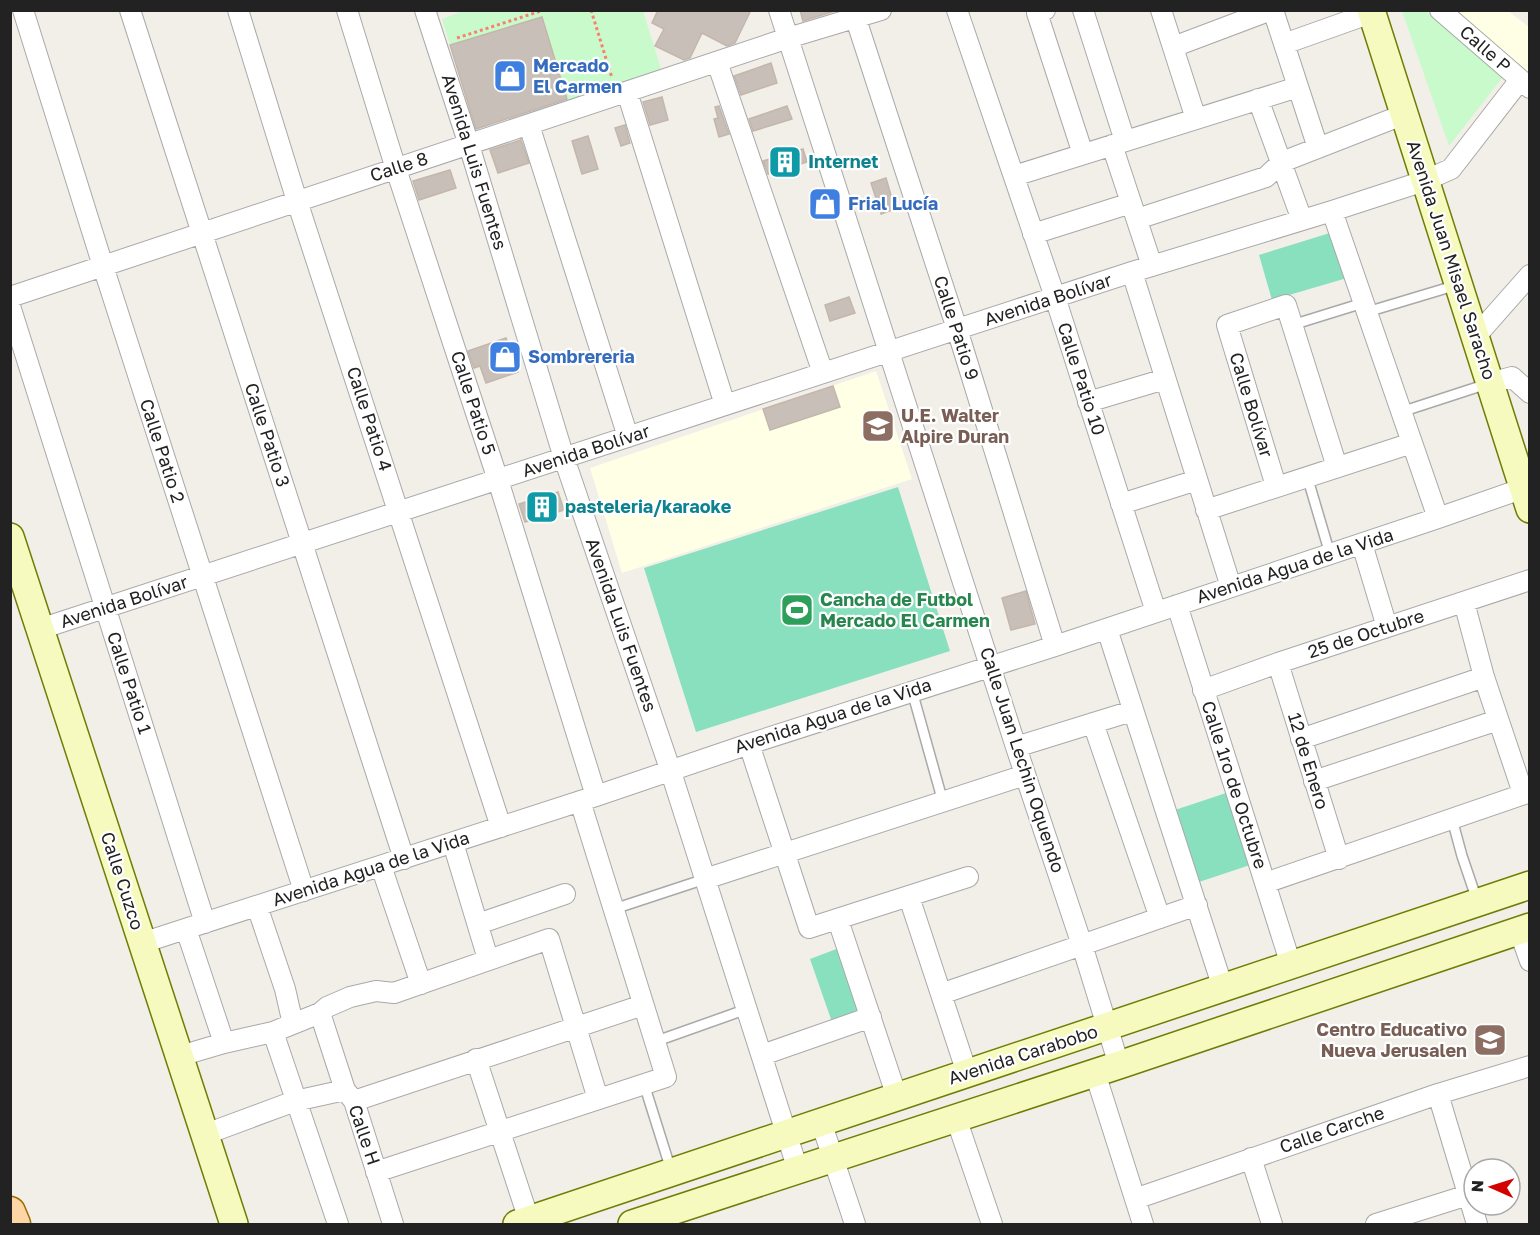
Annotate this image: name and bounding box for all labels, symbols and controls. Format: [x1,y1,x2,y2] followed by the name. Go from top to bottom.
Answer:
[1456,20,1516,76] street label: Calle P
[533,54,622,97] place label: Mercado El Carmen
[492,58,528,94] shop icon: Mercado El Carmen
[438,71,512,252] street label: Avenida Luis Fuentes
[1403,137,1501,382] street label: Avenida Juan Misael Saracho
[767,144,803,180] building icon: Internet
[367,146,430,186] street label: Calle 8
[808,150,878,172] place label: Internet
[807,186,843,222] shop icon: Frial Lucía
[848,192,938,214] place label: Frial Lucía
[981,268,1114,330] street label: Avenida Bolívar
[930,273,984,383] street label: Calle Patio 9
[1053,319,1111,438] street label: Calle Patio 10
[487,339,523,375] shop icon: Sombrereria
[528,345,635,367] place label: Sombrereria
[447,348,501,457] street label: Calle Patio 5
[1226,349,1278,460] street label: Calle Bolívar
[343,364,397,474] street label: Calle Patio 4
[241,380,295,490] street label: Calle Patio 3
[136,396,190,505] street label: Calle Patio 2
[901,404,1009,447] place label: U.E. Walter Alpire Duran
[860,408,896,444] school or university icon: U.E. Walter Alpire Duran
[519,419,652,481] street label: Avenida Bolívar
[524,489,560,525] building icon: pasteleria/karaoke
[565,495,732,517] place label: pasteleria/karaoke
[1193,523,1396,607] street label: Avenida Agua de la Vida
[582,535,662,715] street label: Avenida Luis Fuentes
[57,570,190,632] street label: Avenida Bolívar
[820,588,990,631] place label: Cancha de Futbol Mercado El Carmen
[779,592,815,628] sports icon: Cancha de Futbol Mercado El Carmen
[1305,604,1427,662] street label: 25 de Octubre
[103,629,157,737] street label: Calle Patio 1
[976,644,1070,875] street label: Calle Juan Lechin Oquendo
[731,673,934,757] street label: Avenida Agua de la Vida
[1197,698,1272,871] street label: Calle 1ro de Octubre
[1284,710,1334,812] street label: 12 de Enero
[269,826,472,910] street label: Avenida Agua de la Vida
[97,829,149,932] street label: Calle Cuzco
[1316,1018,1467,1061] place label: Centro Educativo Nueva Jerusalen
[945,1019,1100,1089] street label: Avenida Carabobo
[1472,1022,1508,1058] school or university icon: Centro Educativo Nueva Jerusalen
[1276,1101,1387,1157] street label: Calle Carche
[344,1102,385,1168] street label: Calle H
[1462,1157,1522,1217] north arrow
[1467,1180,1487,1193] text: N

